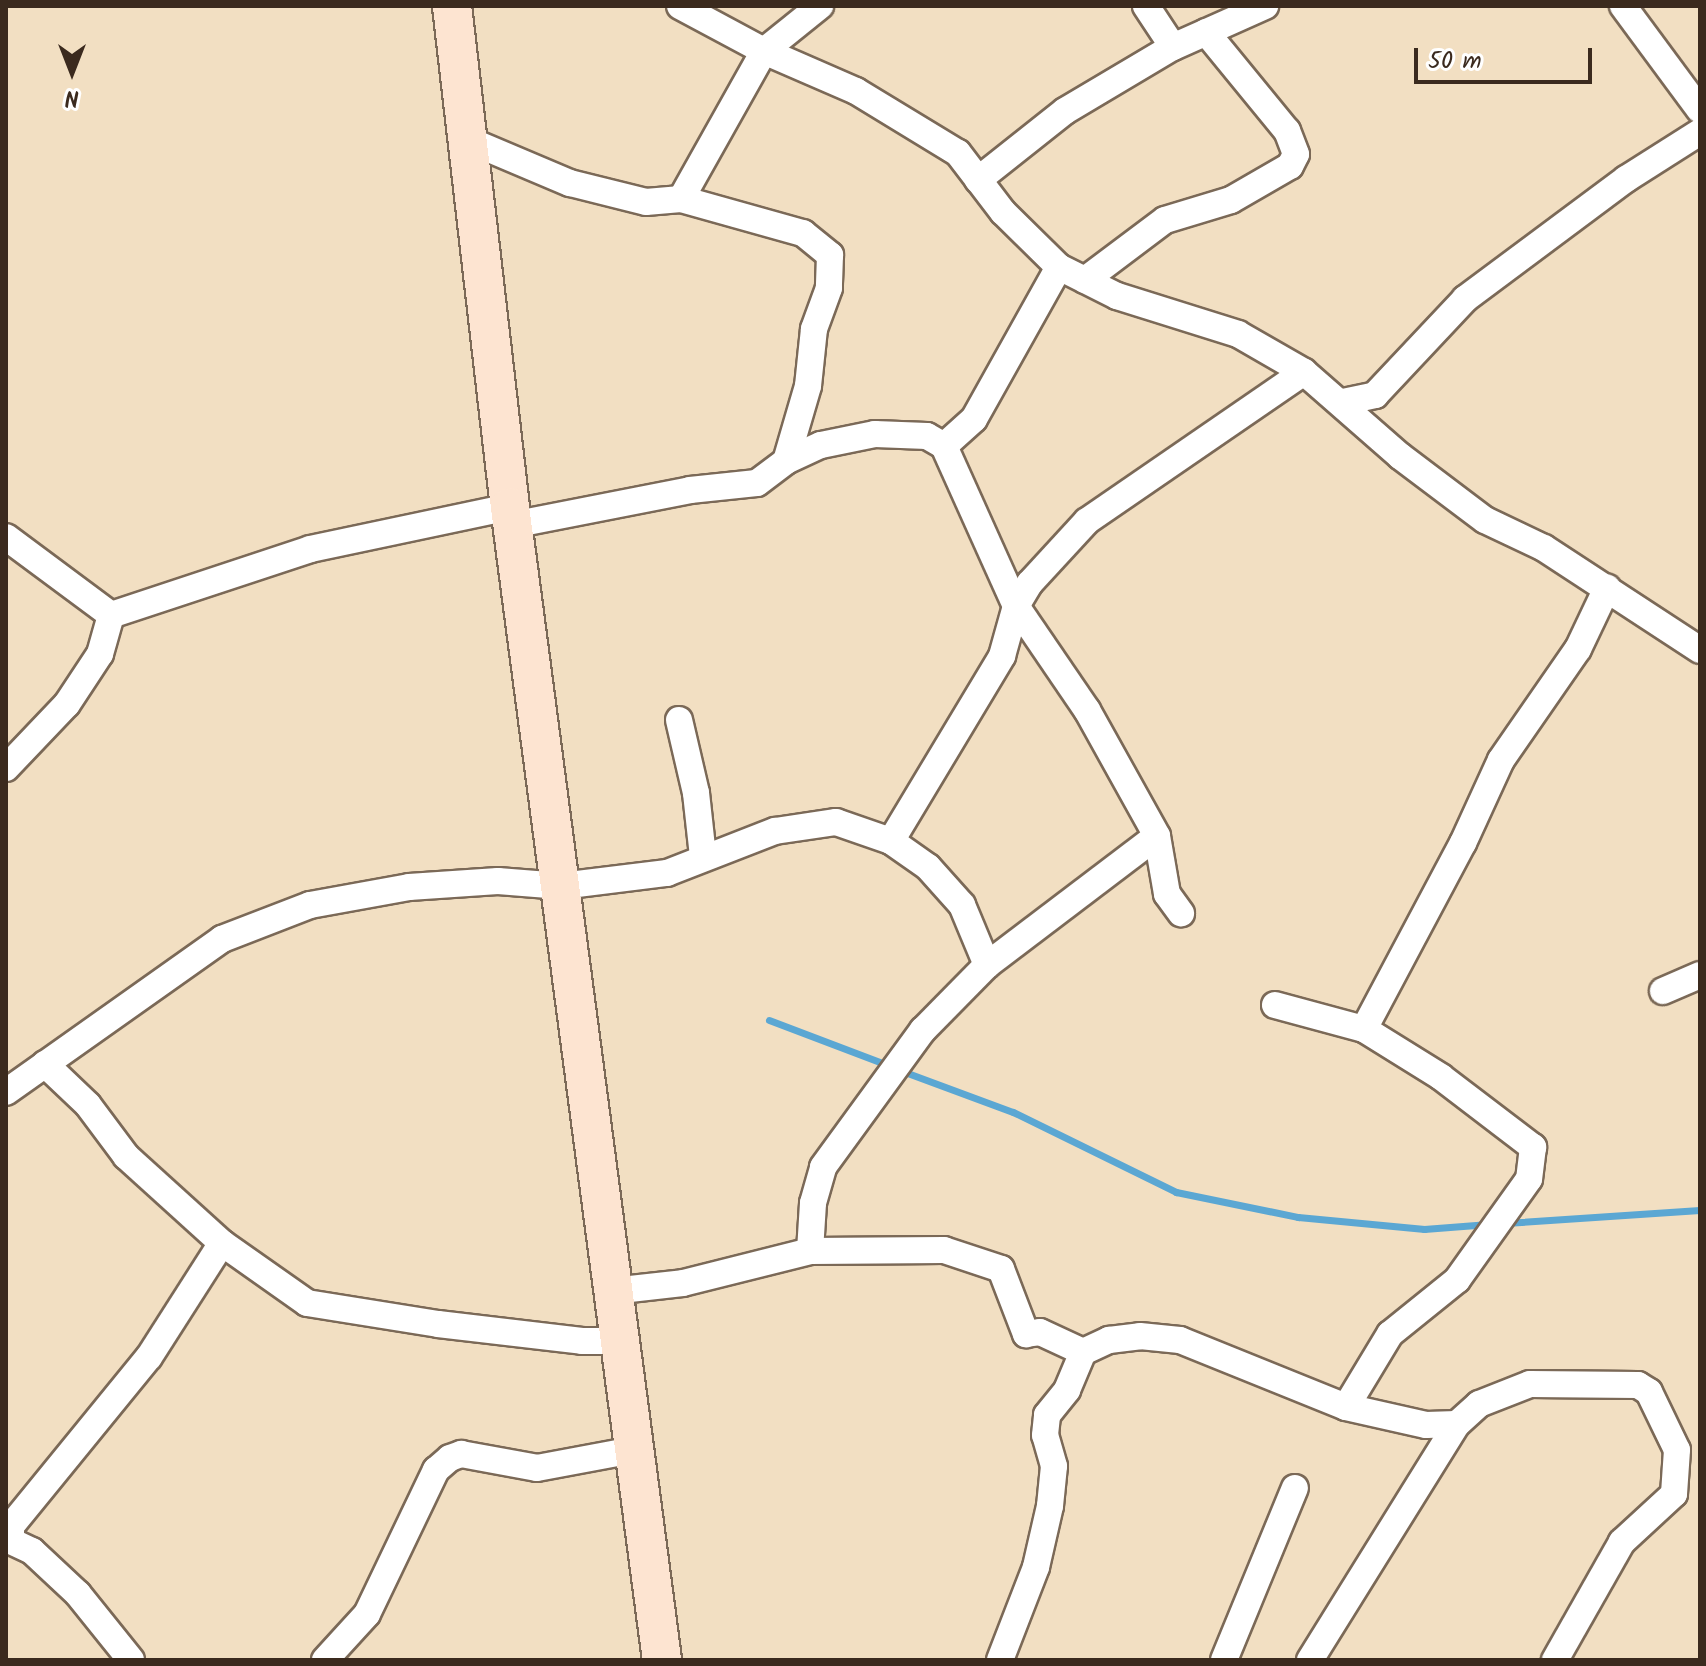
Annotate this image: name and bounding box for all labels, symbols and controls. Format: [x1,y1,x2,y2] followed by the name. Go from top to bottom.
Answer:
[32,32,112,112] north arrow
[1418,32,1596,82] scale bar
[1428,42,1482,81] text: 50 m
[65,79,79,114] text: N

